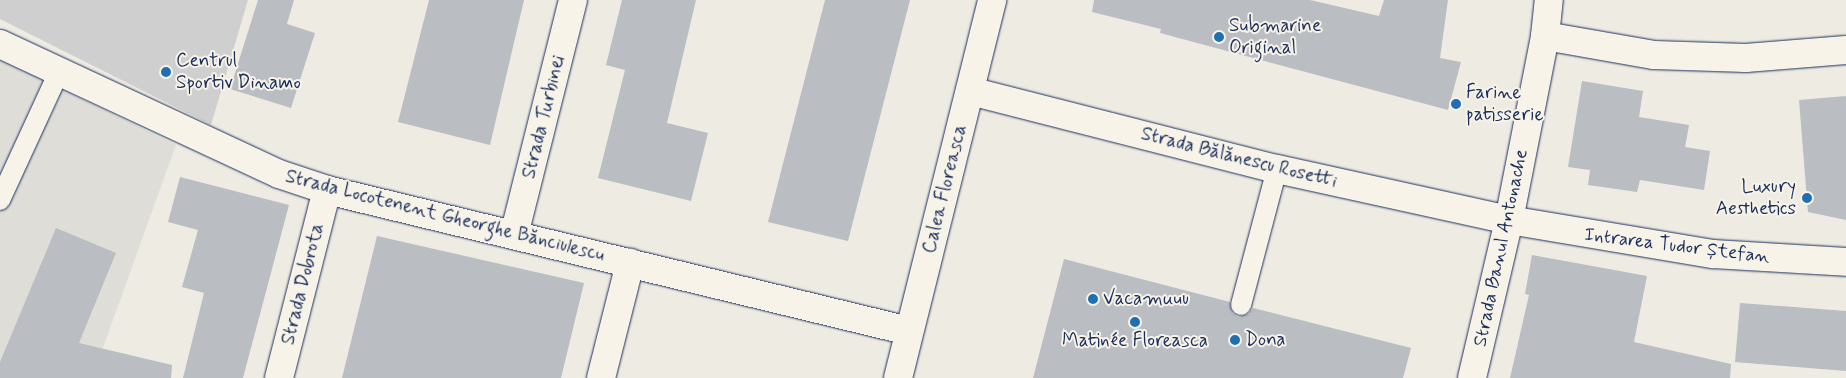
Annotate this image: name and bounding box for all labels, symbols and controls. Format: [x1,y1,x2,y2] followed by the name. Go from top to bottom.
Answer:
[1229,15,1321,59] place label: Submarine Original
[1213,31,1225,43] marker: Submarine Original
[176,50,303,94] place label: Centrul Sportiv Dinamo
[518,55,570,179] street label: Strada Turbinei
[160,66,172,78] marker: Centrul Sportiv Dinamo
[1466,82,1543,126] place label: Farine patisserie
[1450,98,1462,110] marker: Farine patisserie
[918,122,972,256] street label: Calea Floreasca
[1138,122,1340,194] street label: Strada Bălănescu Rosetti
[1469,149,1533,347] street label: Strada Banul Antonache
[284,166,606,266] street label: Strada Locotenent Gheorghe Bănciulescu
[1716,176,1796,220] place label: Luxury Aesthetics
[1800,191,1814,205] marker: Luxury Aesthetics
[277,220,329,348] street label: Strada Dobrota
[1583,223,1771,269] street label: Intrarea Tudor Ștefan
[1103,288,1189,310] place label: Vacamuuu
[1087,293,1099,305] marker: Vacamuuu
[1129,316,1141,328] marker: Matinée Floreasca
[1245,329,1286,351] place label: Dona
[1061,330,1209,352] place label: Matinée Floreasca
[1229,334,1241,346] marker: Dona

